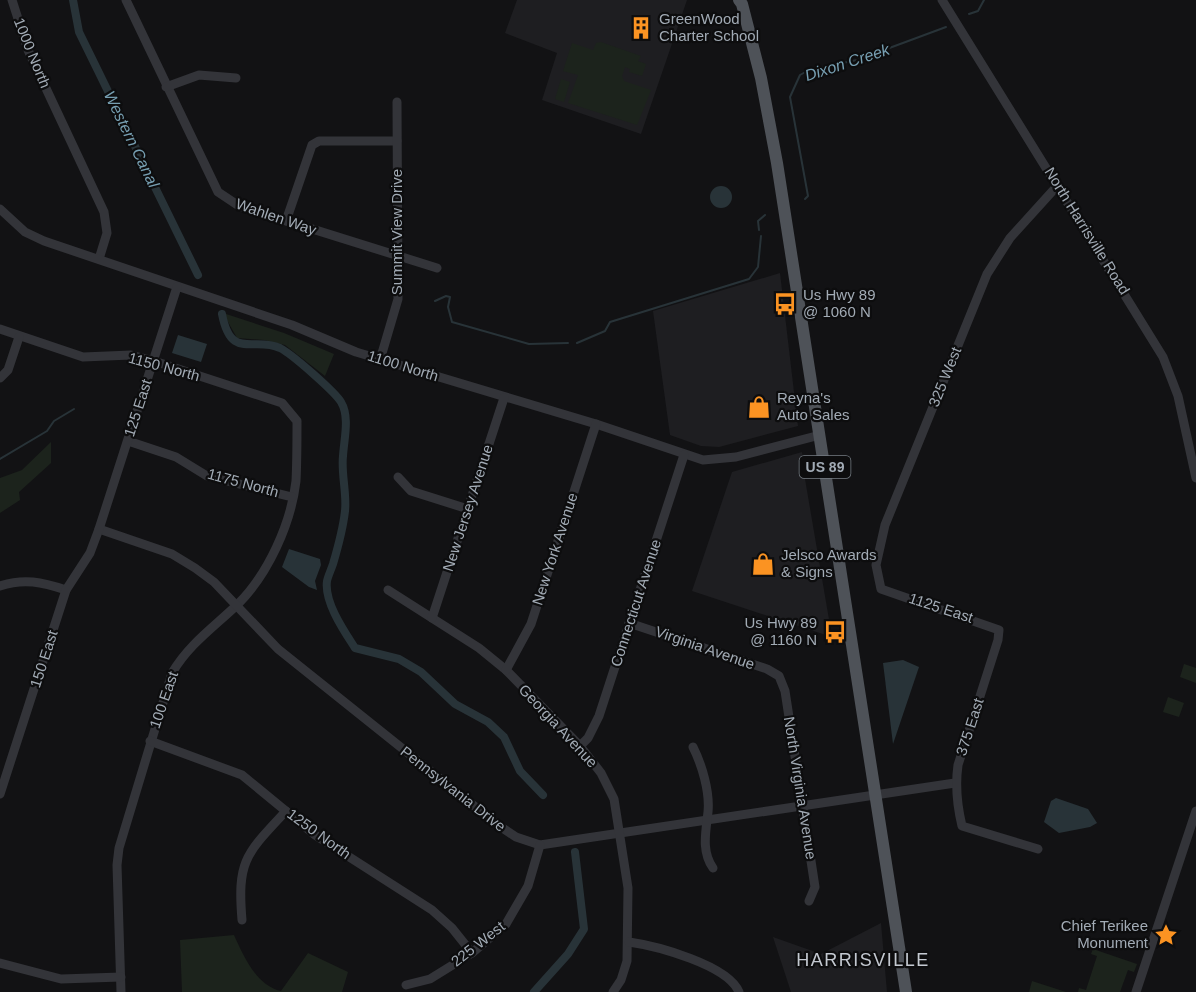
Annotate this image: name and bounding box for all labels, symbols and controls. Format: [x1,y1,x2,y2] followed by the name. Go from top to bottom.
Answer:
[659,10,759,44] place label: GreenWood Charter School
[11,15,54,90] street label: 1000 North
[628,15,654,41] building icon: GreenWood Charter School
[803,40,893,84] water label: Dixon Creek
[101,88,163,191] water label: Western Canal
[1041,164,1134,297] street label: North Harrisville Road
[388,169,405,295] street label: Summit View Drive
[234,195,319,238] street label: Wahlen Way
[803,286,876,320] place label: Us Hwy 89 @ 1060 N
[772,291,798,317] bus stop icon: Us Hwy 89 @ 1060 N
[925,344,965,409] street label: 325 West
[366,347,441,384] street label: 1100 North
[127,349,202,384] street label: 1150 North
[120,376,155,439] street label: 125 East
[777,389,850,423] place label: Reyna's Auto Sales
[746,394,772,420] shop icon: Reyna's Auto Sales
[439,442,496,573] street label: New Jersey Avenue
[800,456,850,478] road number: US 89
[206,465,281,500] street label: 1175 North
[528,490,581,607] street label: New York Avenue
[607,537,664,669] street label: Connecticut Avenue
[781,546,877,580] place label: Jelsco Awards & Signs
[750,551,776,577] shop icon: Jelsco Awards & Signs
[907,589,976,626] street label: 1125 East
[744,614,817,648] place label: Us Hwy 89 @ 1160 N
[822,619,848,645] bus stop icon: Us Hwy 89 @ 1160 N
[653,623,757,672] street label: Virginia Avenue
[26,627,61,690] street label: 150 East
[146,668,181,731] street label: 100 East
[516,681,601,771] street label: Georgia Avenue
[952,695,987,758] street label: 375 East
[781,715,820,861] street label: North Virginia Avenue
[397,742,509,835] street label: Pennsylvania Drive
[284,805,354,862] street label: 1250 North
[448,917,508,970] street label: 225 West
[1061,917,1149,951] place label: Chief Terikee Monument
[1153,922,1179,948] place icon: Chief Terikee Monument
[796,950,930,970] district label: HARRISVILLE

